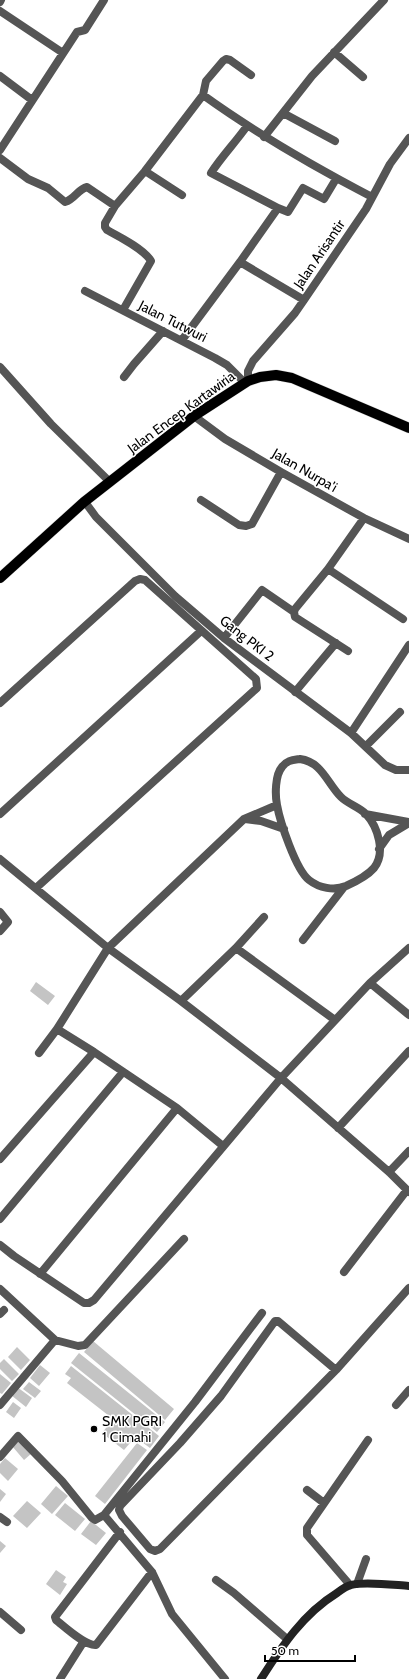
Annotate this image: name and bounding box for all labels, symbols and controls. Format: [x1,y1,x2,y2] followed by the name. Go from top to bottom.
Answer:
[289,216,349,293] street label: Jalan Arisantir
[135,296,210,346] street label: Jalan Tutwuri
[123,367,239,458] street label: Jalan Encep Kartawiria
[268,444,341,496] street label: Jalan Nurpa'i
[216,611,278,665] street label: Gang PKI 2
[102,1412,162,1446] place label: SMK PGRI 1 Cimahi
[89,1424,99,1434] marker: SMK PGRI 1 Cimahi
[265,1637,355,1663] scale bar
[271,1643,299,1658] text: 50 m

